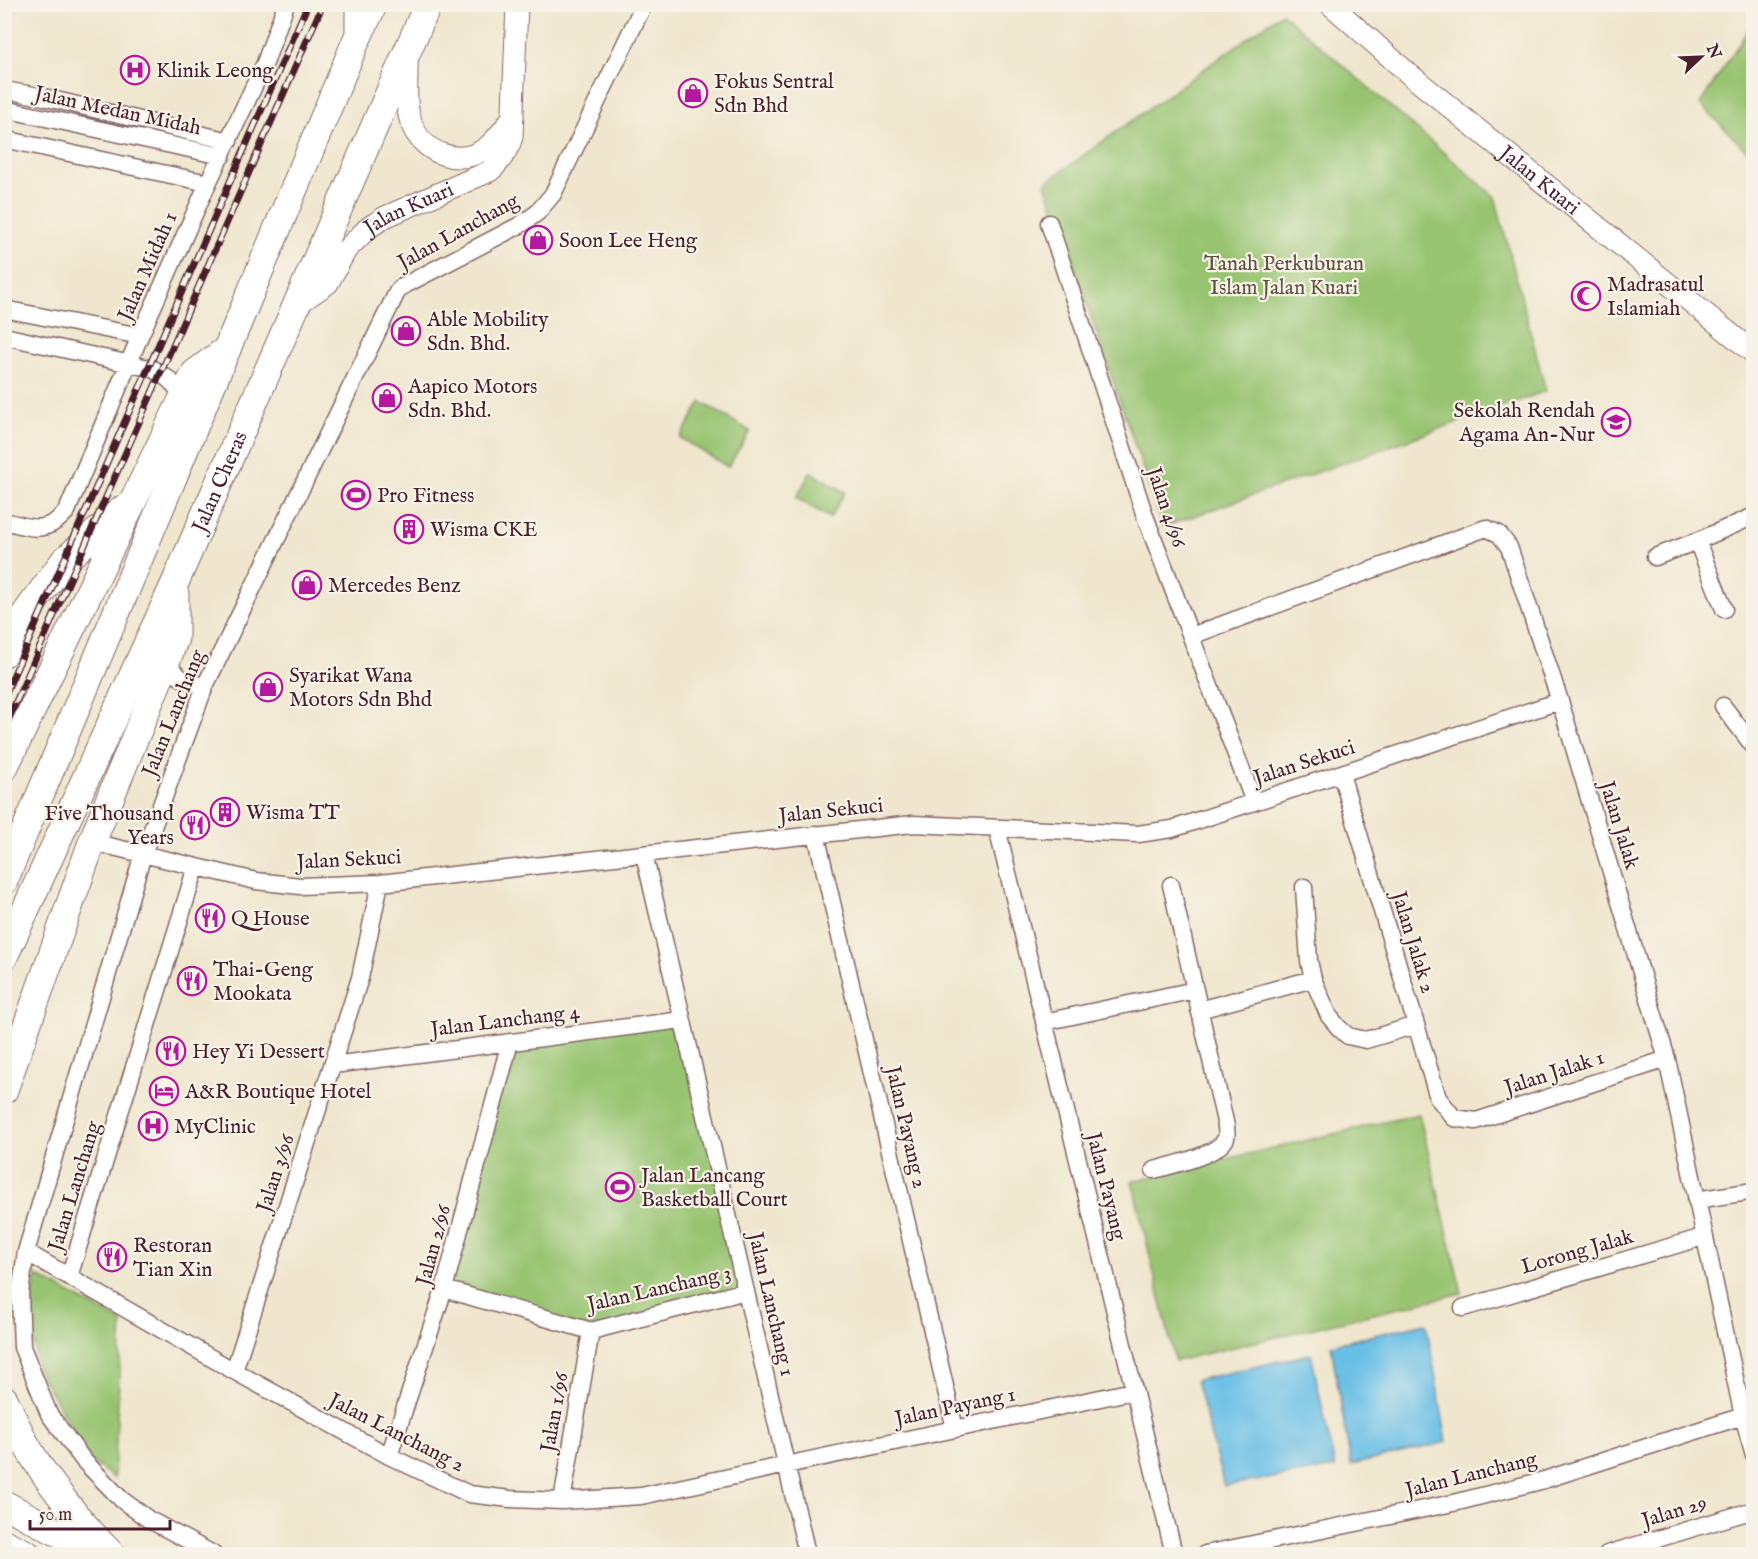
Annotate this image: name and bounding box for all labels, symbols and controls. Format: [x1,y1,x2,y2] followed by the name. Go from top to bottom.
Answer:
[1671,27,1731,87] north arrow
[1701,41,1725,62] text: N
[119,54,151,86] hospital icon: Klinik Leong
[156,58,274,85] place label: Klinik Leong
[714,69,834,120] place label: Fokus Sentral Sdn Bhd
[677,77,709,109] shop icon: Fokus Sentral Sdn Bhd
[30,80,203,142] street label: Jalan Medan Midah
[1492,139,1585,222] street label: Jalan Kuari
[358,177,458,243] street label: Jalan Kuari
[392,188,525,278] street label: Jalan Lanchang
[111,208,184,327] street label: Jalan Midah 1
[522,224,554,256] shop icon: Soon Lee Heng
[559,228,698,255] place label: Soon Lee Heng
[1204,251,1364,302] park label: Tanah Perkuburan Islam Jalan Kuari
[1607,272,1704,323] place label: Madrasatul Islamiah
[1570,280,1602,312] mosque icon: Madrasatul Islamiah
[426,307,549,358] place label: Able Mobility Sdn. Bhd.
[390,315,422,347] shop icon: Able Mobility Sdn. Bhd.
[407,374,537,425] place label: Aapico Motors Sdn. Bhd.
[371,382,403,414] shop icon: Aapico Motors Sdn. Bhd.
[1454,398,1595,449] place label: Sekolah Rendah Agama An-Nur
[1600,406,1632,438] school or university icon: Sekolah Rendah Agama An-Nur
[186,427,255,539] street label: Jalan Cheras
[1139,462,1192,552] street label: Jalan 4/96
[340,479,372,511] sports icon: Pro Fitness
[377,483,474,510] place label: Pro Fitness
[393,513,425,545] building icon: Wisma CKE
[430,517,538,544] place label: Wisma CKE
[291,569,323,601] shop icon: Mercedes Benz
[328,573,461,600] place label: Mercedes Benz
[136,645,212,783] street label: Jalan Lanchang
[289,663,433,714] place label: Syarikat Wana Motors Sdn Bhd
[252,671,284,703] shop icon: Syarikat Wana Motors Sdn Bhd
[1249,734,1358,793] street label: Jalan Sekuci
[1592,776,1645,874] street label: Jalan Jalak
[776,793,885,831] street label: Jalan Sekuci
[209,796,241,828] building icon: Wisma TT
[246,800,341,827] place label: Wisma TT
[44,801,175,852] place label: Five Thousand Years
[179,809,211,841] restaurant icon: Five Thousand Years
[294,844,402,877] street label: Jalan Sekuci
[1384,886,1441,997] street label: Jalan Jalak 2
[194,902,226,934] restaurant icon: Q House
[231,906,310,933] place label: Q House
[213,957,314,1008] place label: Thai-Geng Mookata
[176,965,208,997] restaurant icon: Thai-Geng Mookata
[427,999,582,1044] street label: Jalan Lanchang 4
[155,1035,187,1067] restaurant icon: Hey Yi Dessert
[192,1039,325,1066] place label: Hey Yi Dessert
[1499,1045,1608,1103] street label: Jalan Jalak 1
[878,1062,933,1191] street label: Jalan Payang 2
[148,1075,180,1107] hotel icon: A&R Boutique Hotel
[184,1079,372,1106] place label: A&R Boutique Hotel
[137,1110,169,1142] hospital icon: MyClinic
[174,1114,256,1141] place label: MyClinic
[42,1117,108,1257] street label: Jalan Lanchang
[1079,1128,1132,1244] street label: Jalan Payang
[250,1130,302,1218] street label: Jalan 3/96
[639,1163,788,1214] place label: Jalan Lancang Basketball Court
[604,1171,636,1203] sports icon: Jalan Lancang Basketball Court
[410,1201,458,1291] street label: Jalan 2/96
[1518,1223,1637,1281] street label: Lorong Jalak
[740,1228,800,1379] street label: Jalan Lanchang 1
[133,1233,213,1284] place label: Restoran Tian Xin
[96,1241,128,1273] restaurant icon: Restoran Tian Xin
[583,1260,734,1320] street label: Jalan Lanchang 3
[535,1369,576,1456] street label: Jalan 1/96
[890,1381,1018,1434] street label: Jalan Payang 1
[322,1387,469,1479] street label: Jalan Lanchang 2
[1401,1446,1541,1505] street label: Jalan Lanchang
[1637,1490,1710,1536] street label: Jalan 29
[30,1493,170,1531] scale bar
[39,1504,72,1527] text: 50 m

